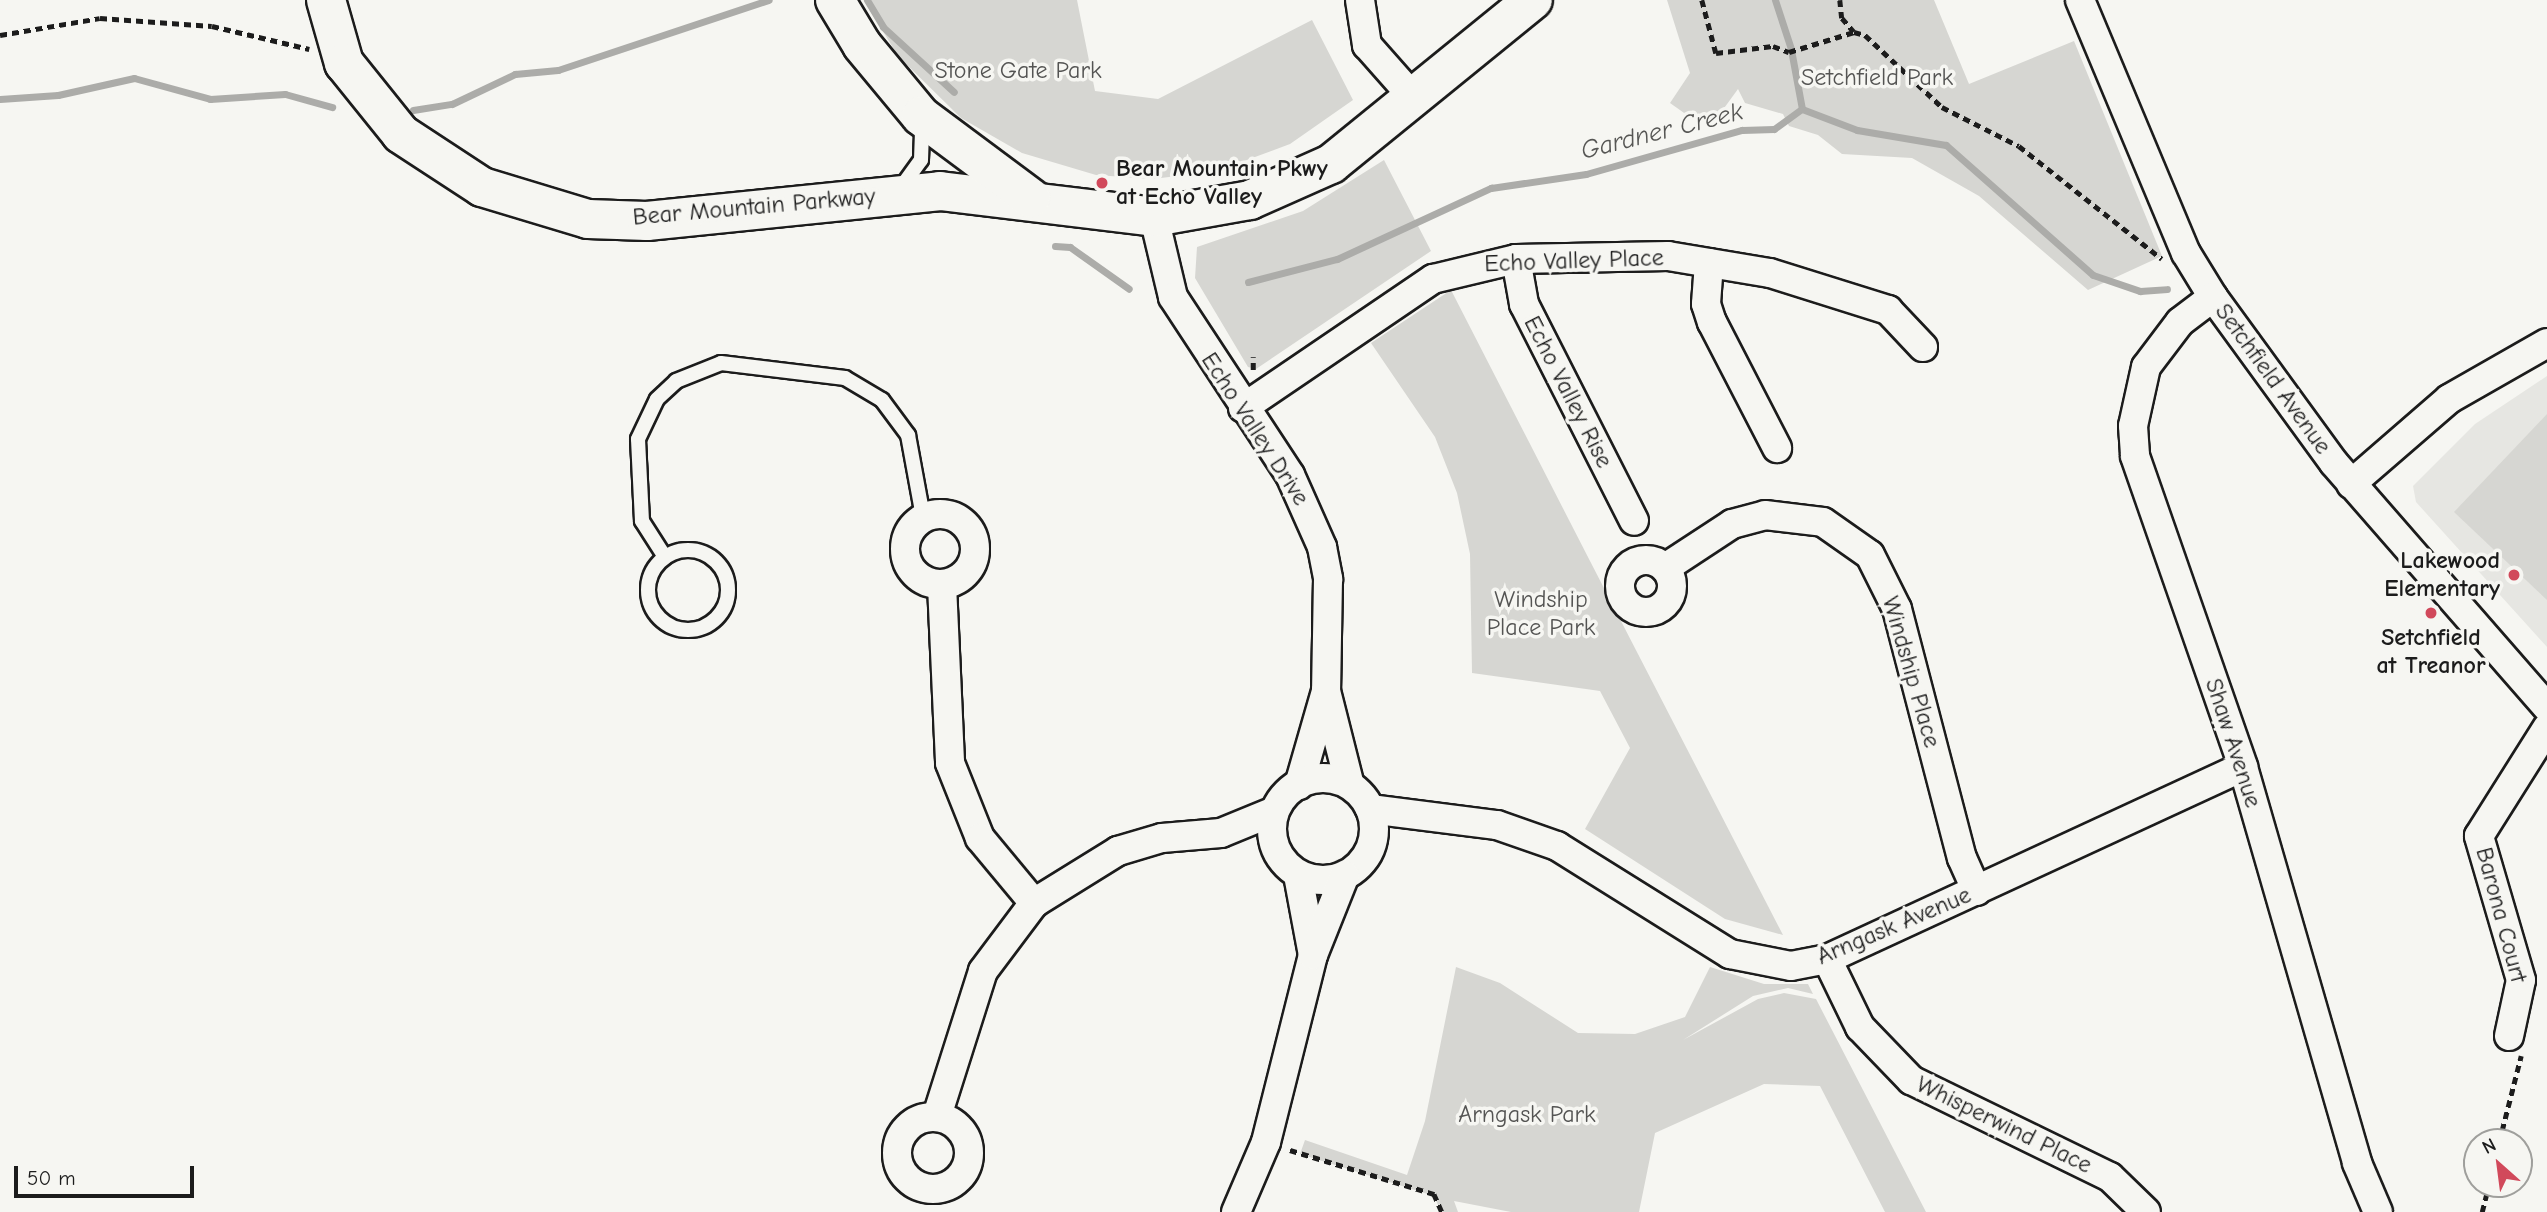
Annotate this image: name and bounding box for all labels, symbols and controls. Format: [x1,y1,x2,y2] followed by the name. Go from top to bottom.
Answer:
[934,57,1102,85] park label: Stone Gate Park
[1801,64,1953,92] park label: Setchfield Park
[1578,97,1746,167] water label: Gardner Creek
[1116,155,1328,211] place label: Bear Mountain Pkwy at Echo Valley
[1094,175,1110,191] marker: Bear Mountain Pkwy at Echo Valley
[631,182,877,232] street label: Bear Mountain Parkway
[1484,243,1664,279] street label: Echo Valley Place
[2209,298,2337,460] street label: Setchfield Avenue
[1517,311,1619,473] street label: Echo Valley Rise
[1195,347,1315,511] street label: Echo Valley Drive
[2384,547,2500,603] place label: Lakewood Elementary
[2506,567,2522,583] marker: Lakewood Elementary
[1487,586,1595,642] park label: Windship Place Park
[1876,593,1946,751] street label: Windship Place
[2423,605,2439,621] marker: Setchfield at Treanor
[2376,624,2486,680] place label: Setchfield at Treanor
[2199,675,2267,811] street label: Shaw Avenue
[2469,844,2533,986] street label: Barona Court
[1813,881,1975,971] street label: Arngask Avenue
[1911,1070,2097,1180] street label: Whisperwind Place
[1458,1101,1596,1129] park label: Arngask Park
[2463,1128,2533,1198] north arrow
[2478,1134,2500,1159] text: N
[18,1152,198,1196] scale bar
[27,1166,76,1190] text: 50 m

